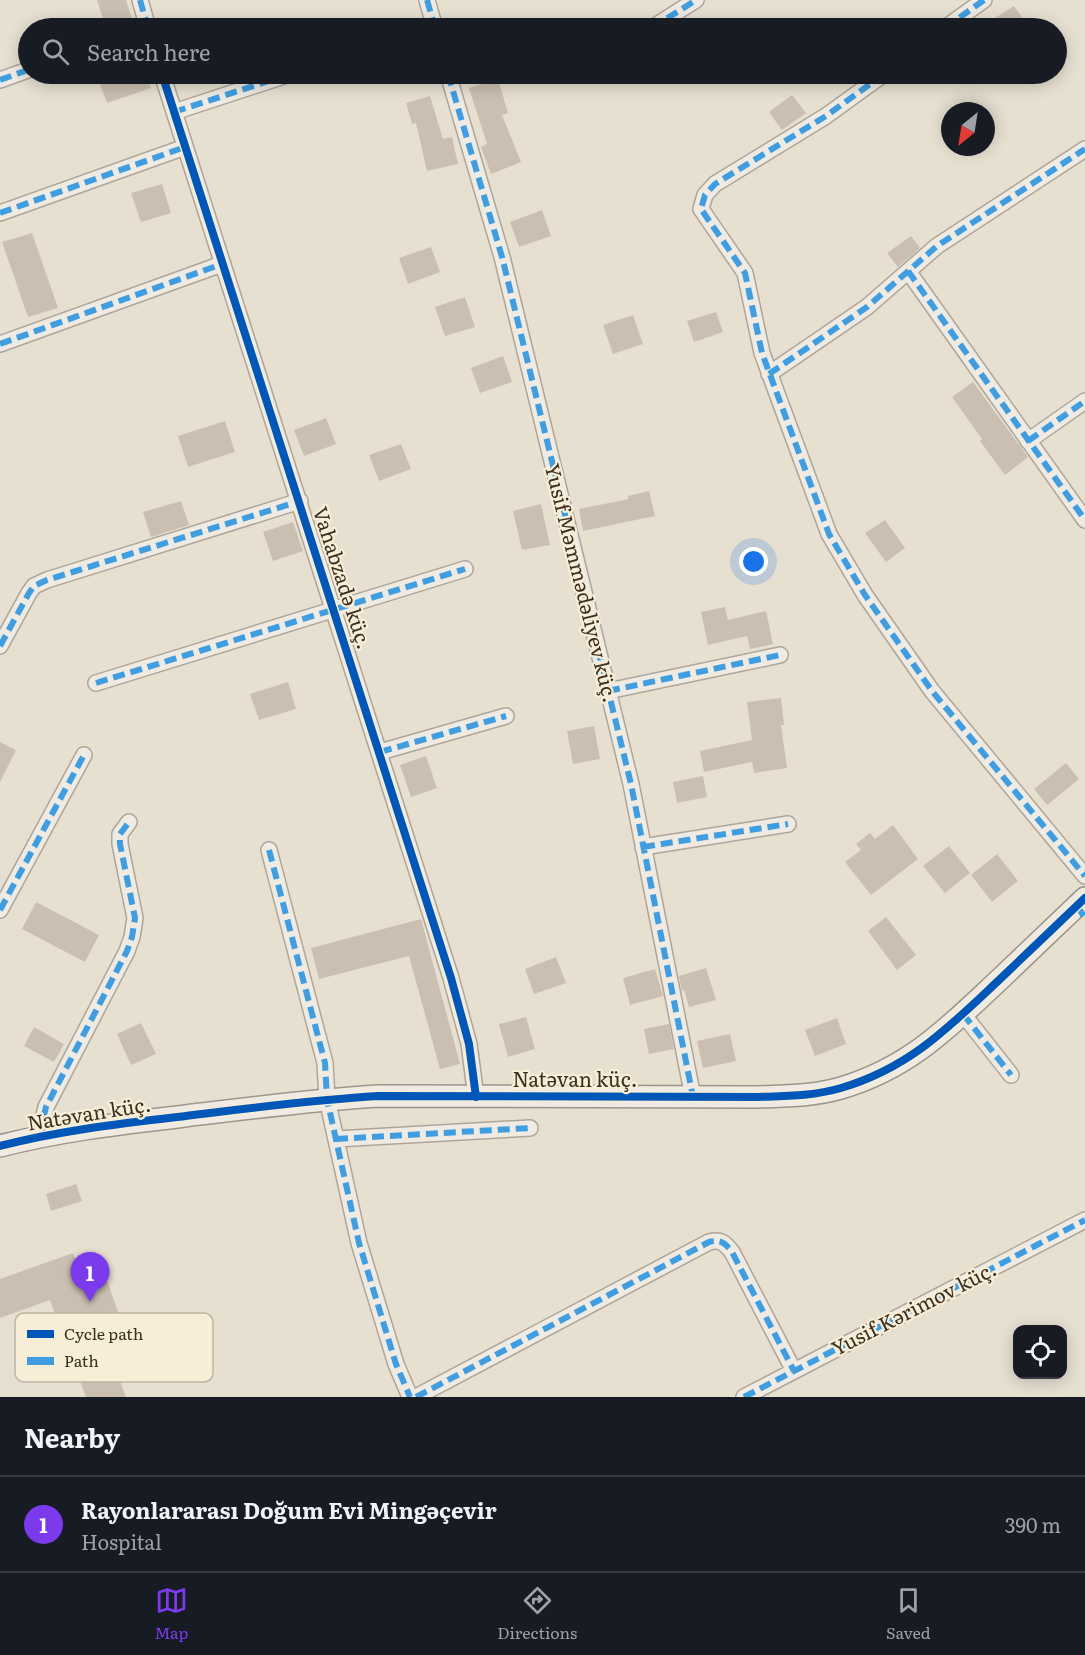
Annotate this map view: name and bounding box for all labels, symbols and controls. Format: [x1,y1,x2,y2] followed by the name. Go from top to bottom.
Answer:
[18,18,1067,84] search box
[39,35,72,68] icon: search
[87,35,210,68] text: Search here
[941,102,995,156] north arrow
[539,460,627,705] street label: Yusif Məmmədəliyev küç.
[307,502,381,652] street label: Vahabzadə küç.
[739,547,768,576] your location
[513,1063,637,1093] street label: Natəvan küç.
[25,1087,153,1137] street label: Natəvan küç.
[70,1252,110,1302] pin: 1
[825,1253,1001,1362] street label: Yusif Kərimov küç.
[15,1313,213,1382] legend
[64,1321,144,1345] text: Cycle path
[1013,1325,1067,1379] map controls
[1013,1325,1067,1379] button: locate
[64,1348,99,1372] text: Path
[24,1417,120,1456] text: Nearby
[81,1493,497,1526] text: Rayonlararası Doğum Evi Mingəçevir
[39,1509,48,1539] text: 1
[1005,1509,1061,1539] text: 390 m
[81,1526,162,1556] text: Hospital
[154,1584,188,1644] tab: Map
[497,1584,577,1644] tab: Directions
[886,1584,931,1644] tab: Saved

